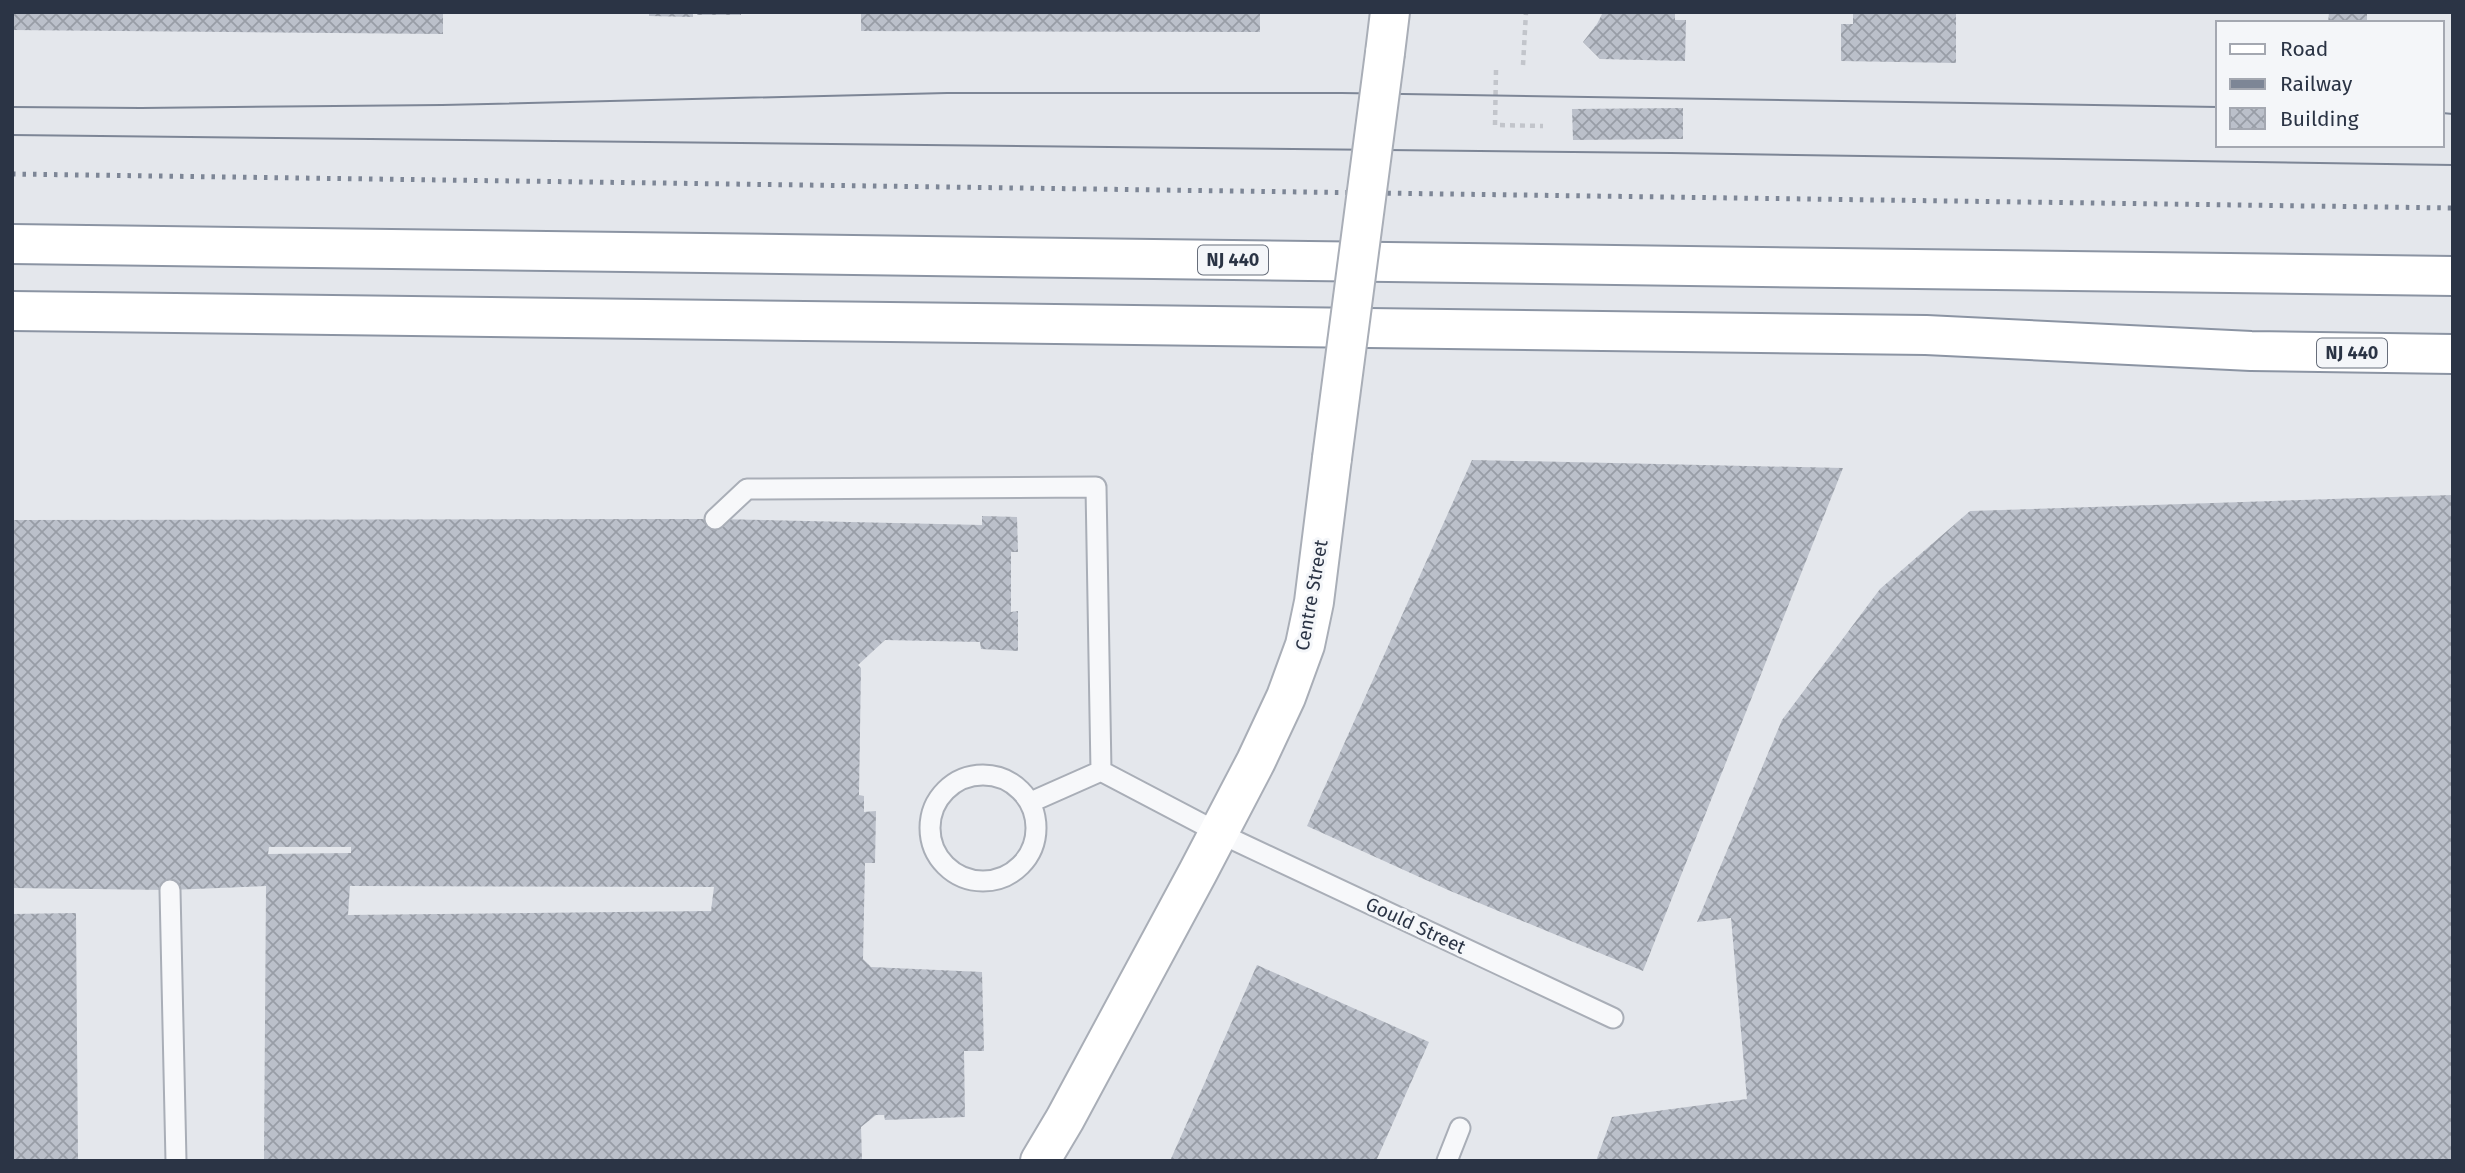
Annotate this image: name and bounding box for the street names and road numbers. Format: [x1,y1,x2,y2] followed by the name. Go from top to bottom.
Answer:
[1198,246,1268,274] road number: NJ 440
[2317,338,2387,368] road number: NJ 440
[1290,538,1333,652] street label: Centre Street
[1362,892,1470,959] street label: Gould Street

